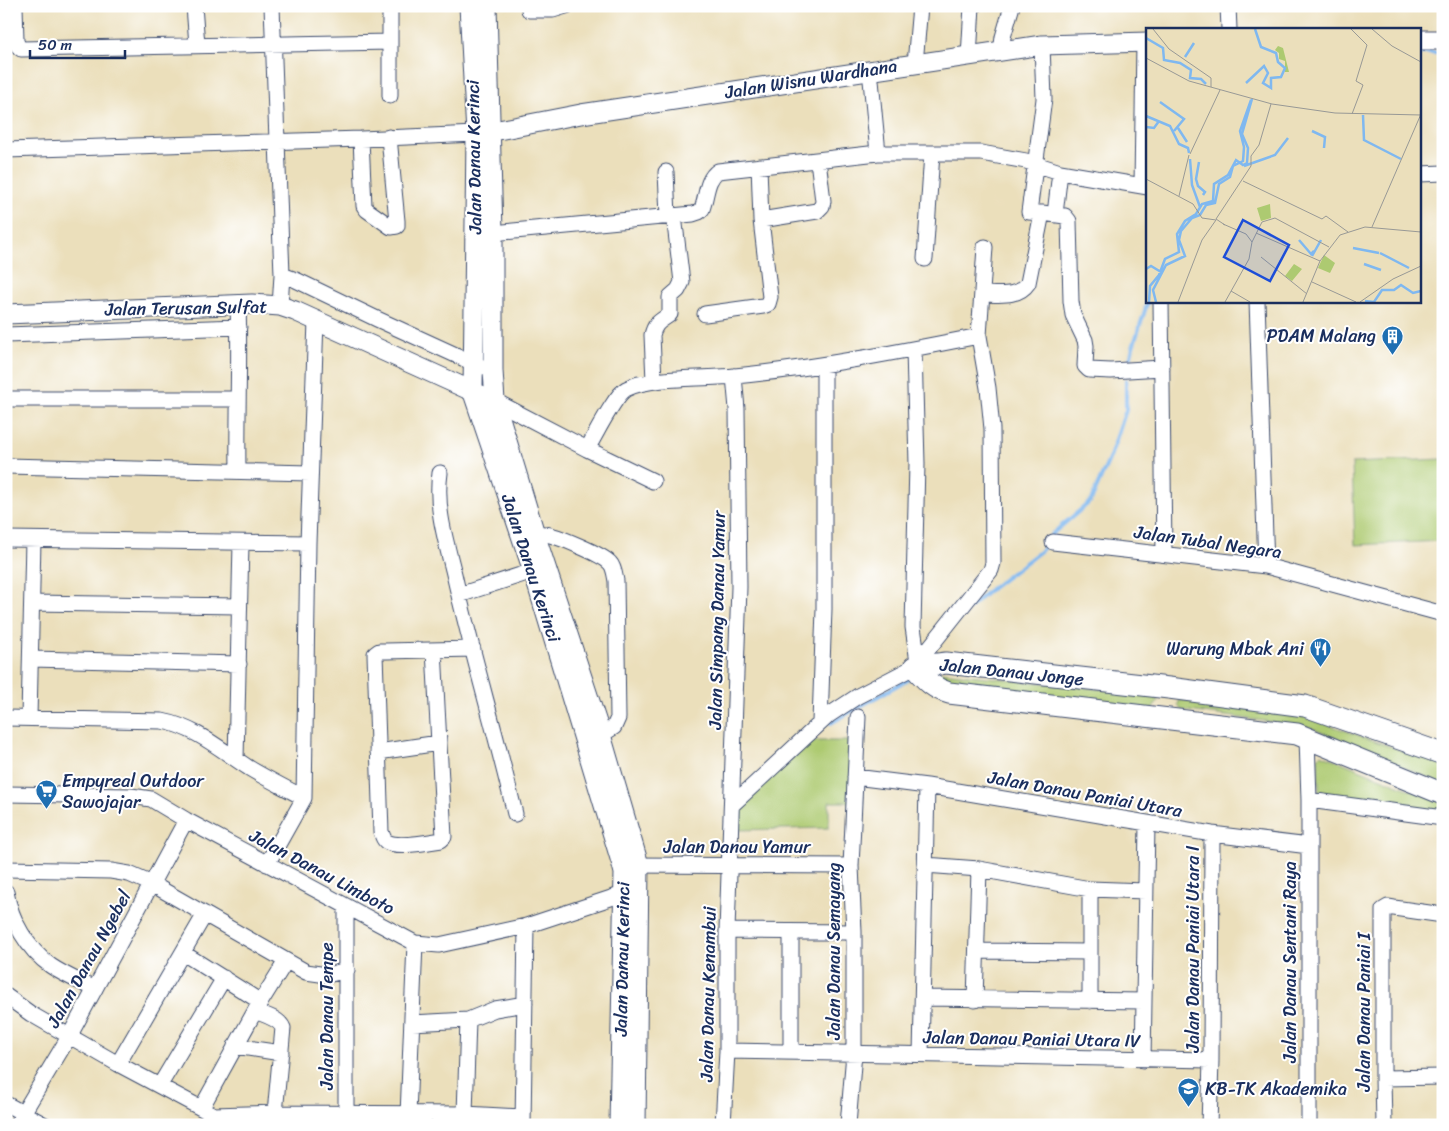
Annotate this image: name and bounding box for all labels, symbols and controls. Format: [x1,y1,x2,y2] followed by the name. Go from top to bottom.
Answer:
[30,28,125,60] scale bar
[1146,28,1422,302] inset map
[38,32,73,58] text: 50 m
[722,50,899,109] street label: Jalan Wisnu Wardhana
[457,78,491,236] street label: Jalan Danau Kerinci
[104,291,268,325] street label: Jalan Terusan Sulfat
[1267,320,1376,352] place label: PDAM Malang
[1380,324,1404,355] building icon: PDAM Malang
[492,489,570,647] street label: Jalan Danau Kerinci
[699,509,735,731] street label: Jalan Simpang Danau Yamur
[1131,516,1284,568] street label: Jalan Tubal Negara
[1166,633,1305,665] place label: Warung Mbak Ani
[1308,637,1332,668] restaurant icon: Warung Mbak Ani
[938,648,1085,695] street label: Jalan Danau Jonge
[984,761,1186,827] street label: Jalan Danau Paniai Utara
[62,765,205,818] place label: Empyreal Outdoor Sawojajar
[34,779,58,810] supermarket icon: Empyreal Outdoor Sawojajar
[242,820,401,924] street label: Jalan Danau Limboto
[663,831,812,863] street label: Jalan Danau Yamur
[1177,845,1209,1054] street label: Jalan Danau Paniai Utara I
[1274,861,1306,1064] street label: Jalan Danau Sentani Raya
[818,862,850,1041] street label: Jalan Danau Semayang
[605,880,639,1038] street label: Jalan Danau Kerinci
[37,883,141,1035] street label: Jalan Danau Ngebel
[690,905,726,1083] street label: Jalan Danau Kenambui
[1348,931,1380,1092] street label: Jalan Danau Paniai I
[311,942,343,1091] street label: Jalan Danau Tempe
[922,1021,1141,1057] street label: Jalan Danau Paniai Utara IV
[1205,1073,1347,1105] place label: KB-TK Akademika
[1177,1077,1201,1108] school or university icon: KB-TK Akademika

